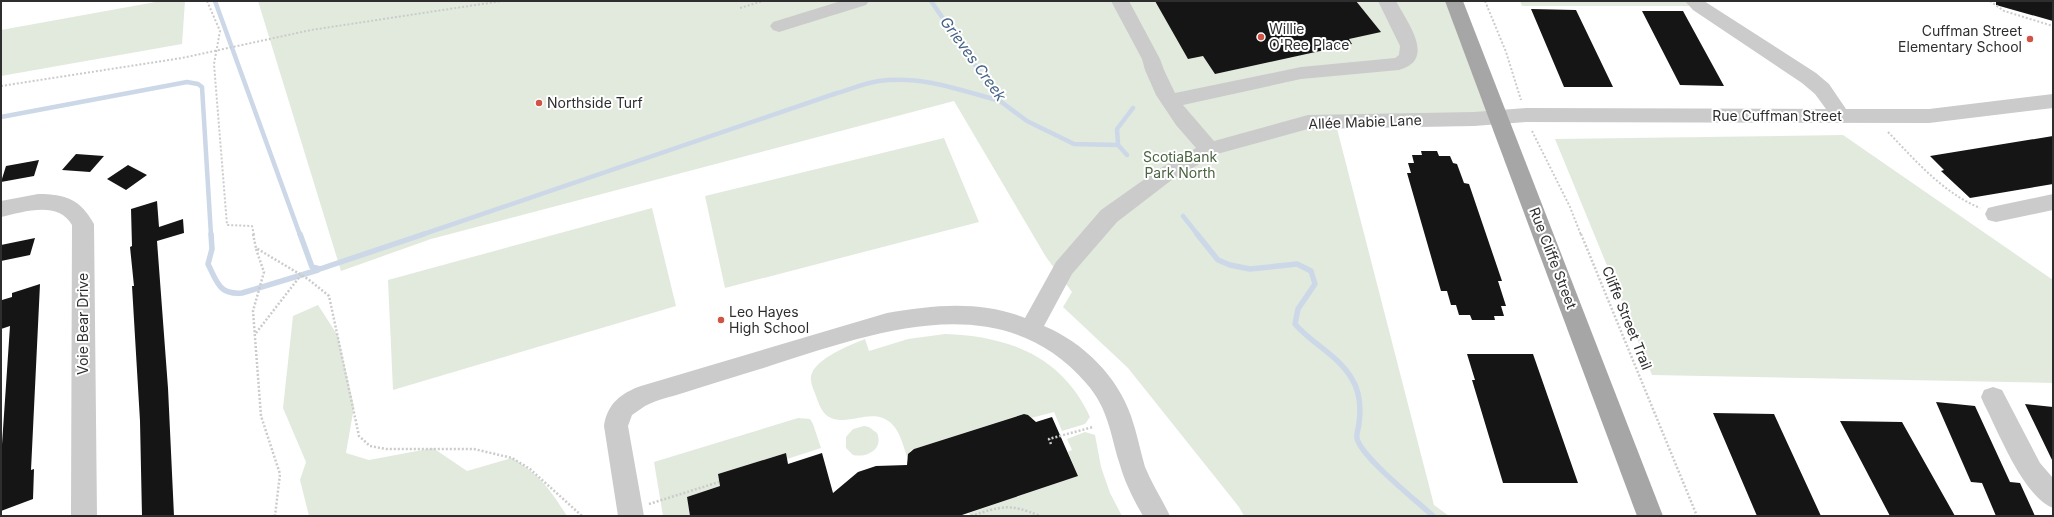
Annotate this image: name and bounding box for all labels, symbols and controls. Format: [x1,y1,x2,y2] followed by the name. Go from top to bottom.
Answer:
[936,13,1011,105] water label: Grieves Creek
[1269,20,1349,53] place label: Willie O'Ree Place
[1898,22,2022,55] place label: Cuffman Street Elementary School
[1256,32,1266,42] marker: Willie O'Ree Place
[2025,34,2035,44] marker: Cuffman Street Elementary School
[547,94,643,111] place label: Northside Turf
[534,98,544,108] marker: Northside Turf
[1712,107,1842,124] street label: Rue Cuffman Street
[1308,111,1422,132] street label: Allée Mabie Lane
[1143,148,1217,181] park label: ScotiaBank Park North
[1526,205,1581,311] street label: Rue Cliffe Street
[1599,264,1656,372] street label: Cliffe Street Trail
[74,273,91,375] street label: Voie Bear Drive
[729,303,809,336] place label: Leo Hayes High School
[716,315,726,325] marker: Leo Hayes High School

